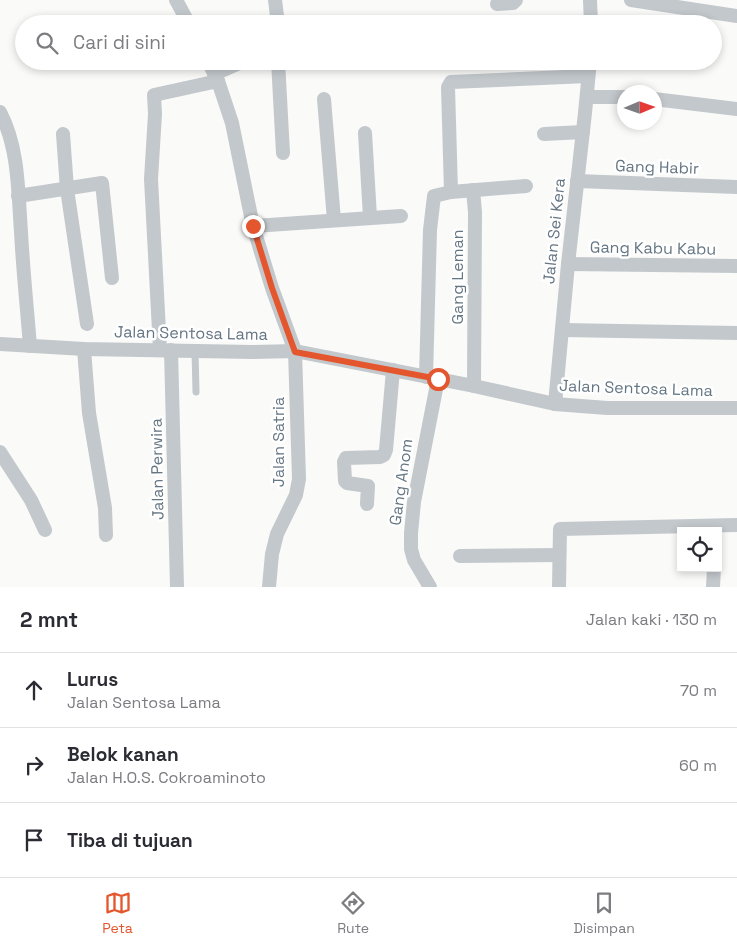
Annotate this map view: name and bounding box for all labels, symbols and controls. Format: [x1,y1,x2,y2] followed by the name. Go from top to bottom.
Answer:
[15,15,722,70] search box
[33,29,61,57] icon: search
[73,30,166,55] text: Cari di sini
[617,85,662,130] north arrow
[615,155,699,179] street label: Gang Habir
[538,177,570,285] street label: Jalan Sei Kera
[242,215,265,238] route end
[447,230,468,324] street label: Gang Leman
[590,236,716,260] street label: Gang Kabu Kabu
[114,321,268,345] street label: Jalan Sentosa Lama
[427,368,450,391] route start
[559,375,713,401] street label: Jalan Sentosa Lama
[268,397,289,487] street label: Jalan Satria
[146,418,168,520] street label: Jalan Perwira
[385,437,417,527] street label: Gang Anom
[677,527,722,572] map controls
[677,527,722,572] button: locate
[20,606,78,633] text: 2 mnt
[586,609,717,630] text: Jalan kaki · 130 m
[67,667,118,692] text: Lurus
[20,676,48,704] icon: ahead
[680,680,717,701] text: 70 m
[67,692,221,713] text: Jalan Sentosa Lama
[67,742,179,767] text: Belok kanan
[20,751,48,779] icon: right
[679,755,717,776] text: 60 m
[67,767,266,788] text: Jalan H.O.S. Cokroaminoto
[20,826,48,854] icon: arrive
[67,828,193,853] text: Tiba di tujuan
[102,889,133,937] tab: Peta
[337,889,369,937] tab: Rute
[574,889,635,937] tab: Disimpan

